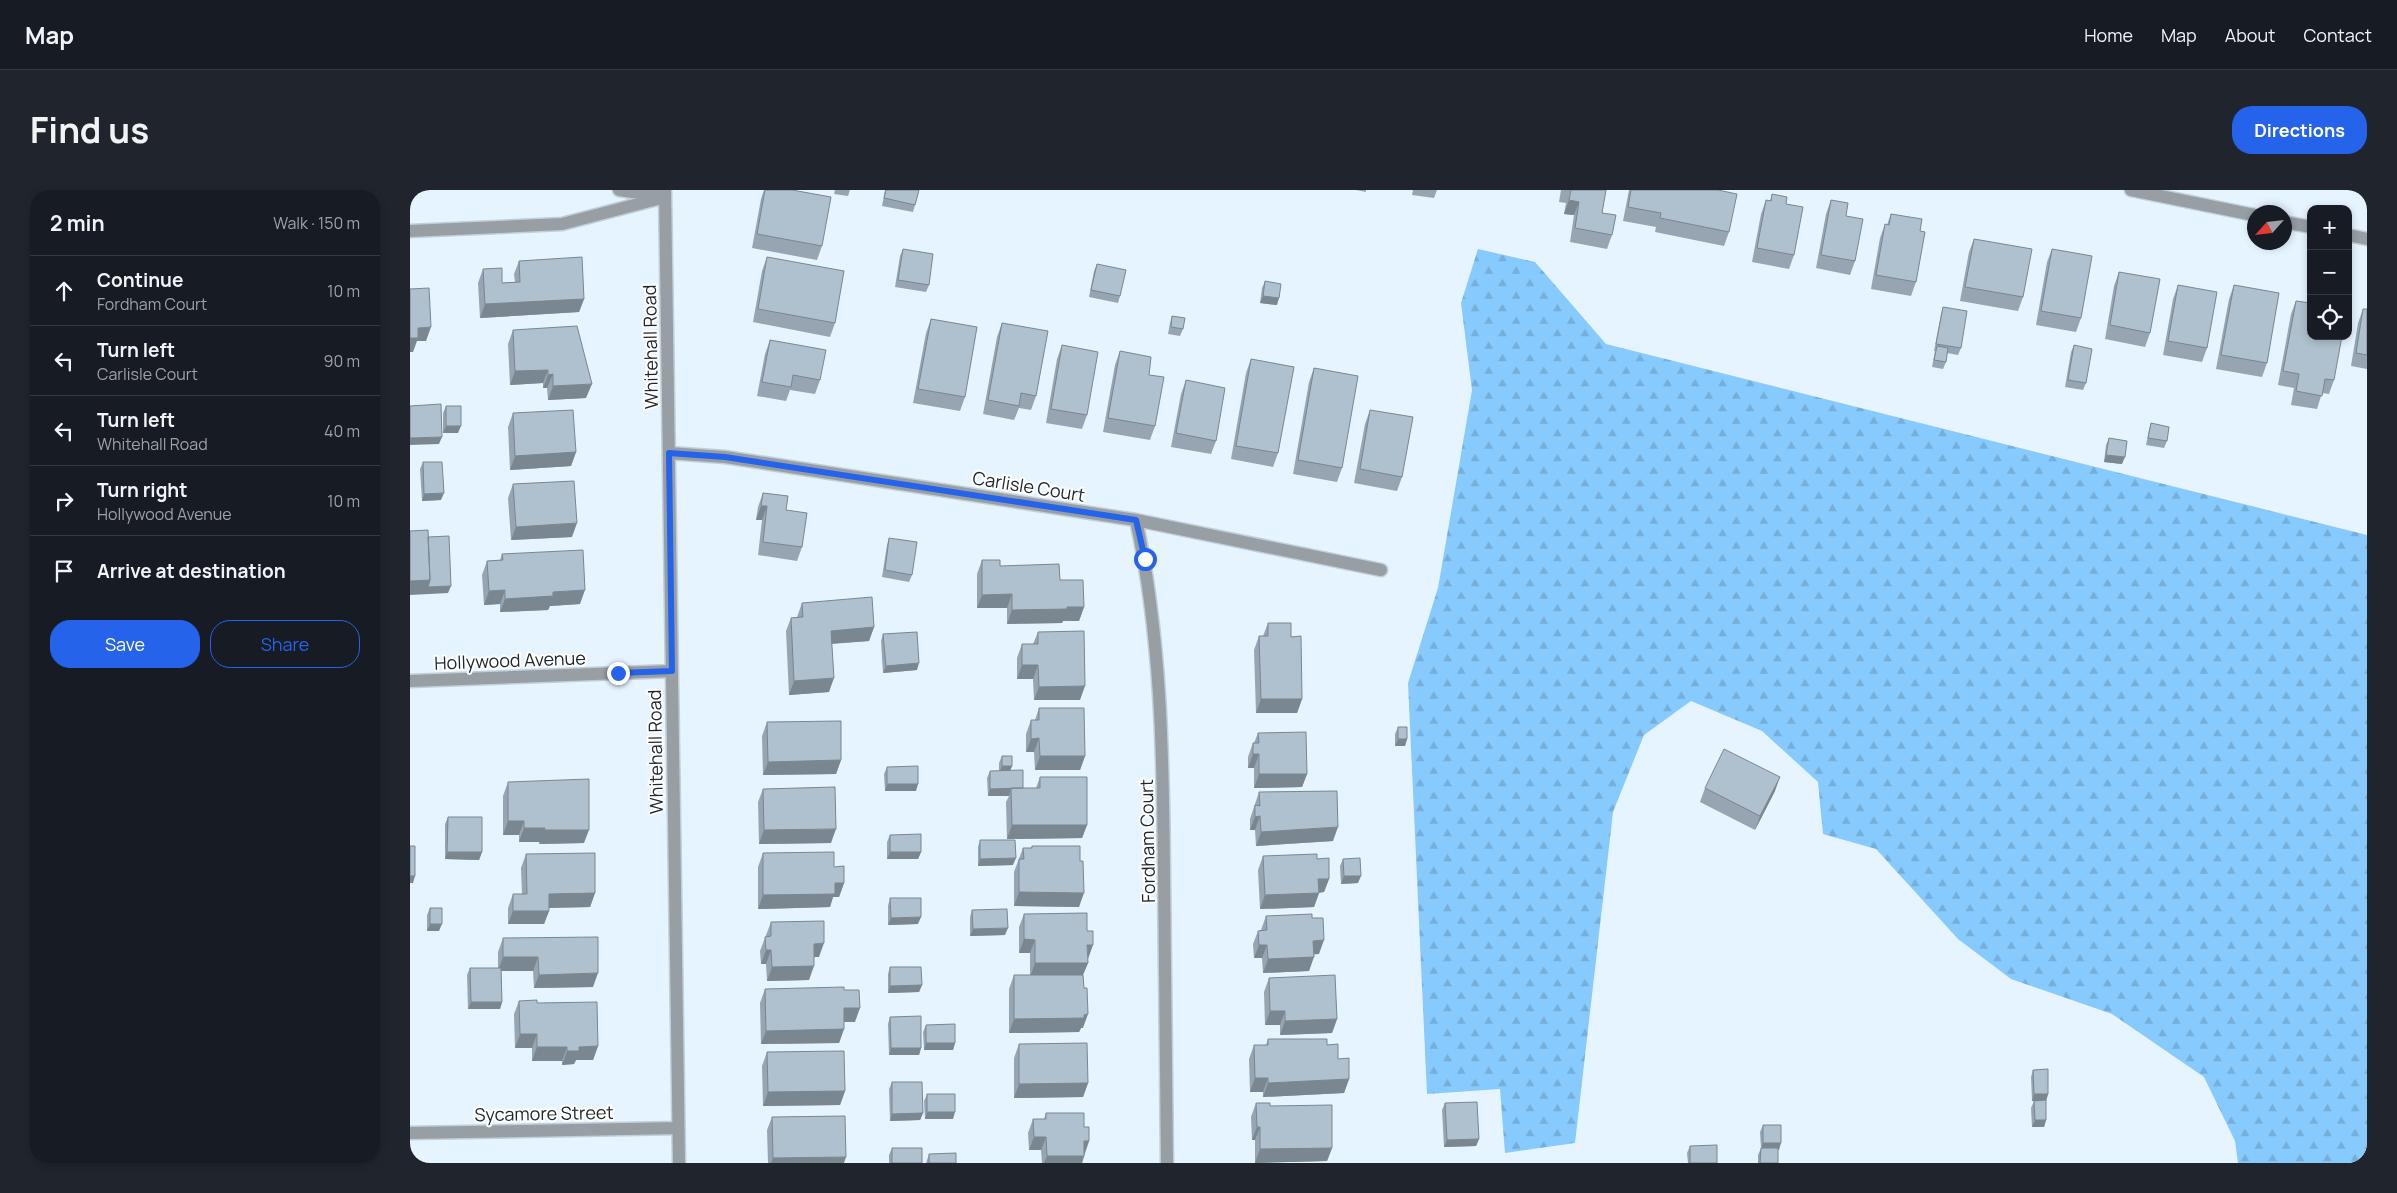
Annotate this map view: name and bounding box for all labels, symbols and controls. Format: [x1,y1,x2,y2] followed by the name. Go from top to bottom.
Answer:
[25,18,74,51] text: Map
[2084,23,2133,47] text: Home
[2161,23,2197,47] text: Map
[2225,23,2275,47] text: About
[2303,23,2372,47] text: Contact
[30,106,149,154] text: Find us
[2232,106,2367,154] button: Directions
[2247,205,2292,250] north arrow
[2307,205,2352,340] map controls
[2307,205,2352,250] button: +
[50,209,105,237] text: 2 min
[273,212,360,234] text: Walk · 150 m
[2307,250,2352,295] button: −
[97,267,183,293] text: Continue
[50,277,78,305] icon: ahead
[327,280,360,302] text: 10 m
[637,285,663,409] street label: Whitehall Road
[97,293,207,315] text: Fordham Court
[2307,295,2352,340] button: locate
[97,337,175,363] text: Turn left
[50,347,78,375] icon: left
[324,350,360,372] text: 90 m
[97,363,198,385] text: Carlisle Court
[97,407,175,433] text: Turn left
[50,417,78,445] icon: left
[324,420,360,442] text: 40 m
[97,433,208,455] text: Whitehall Road
[971,465,1087,507] street label: Carlisle Court
[97,477,187,503] text: Turn right
[50,487,78,515] icon: right
[327,490,360,512] text: 10 m
[97,503,232,525] text: Hollywood Avenue
[1134,548,1157,571] route start
[50,557,78,585] icon: arrive
[97,558,286,584] text: Arrive at destination
[50,620,200,668] button: Save
[210,620,360,668] button: Share
[434,645,586,675] street label: Hollywood Avenue
[607,662,630,685] route end
[642,690,668,814] street label: Whitehall Road
[1134,779,1160,903] street label: Fordham Court
[474,1100,614,1126] street label: Sycamore Street

